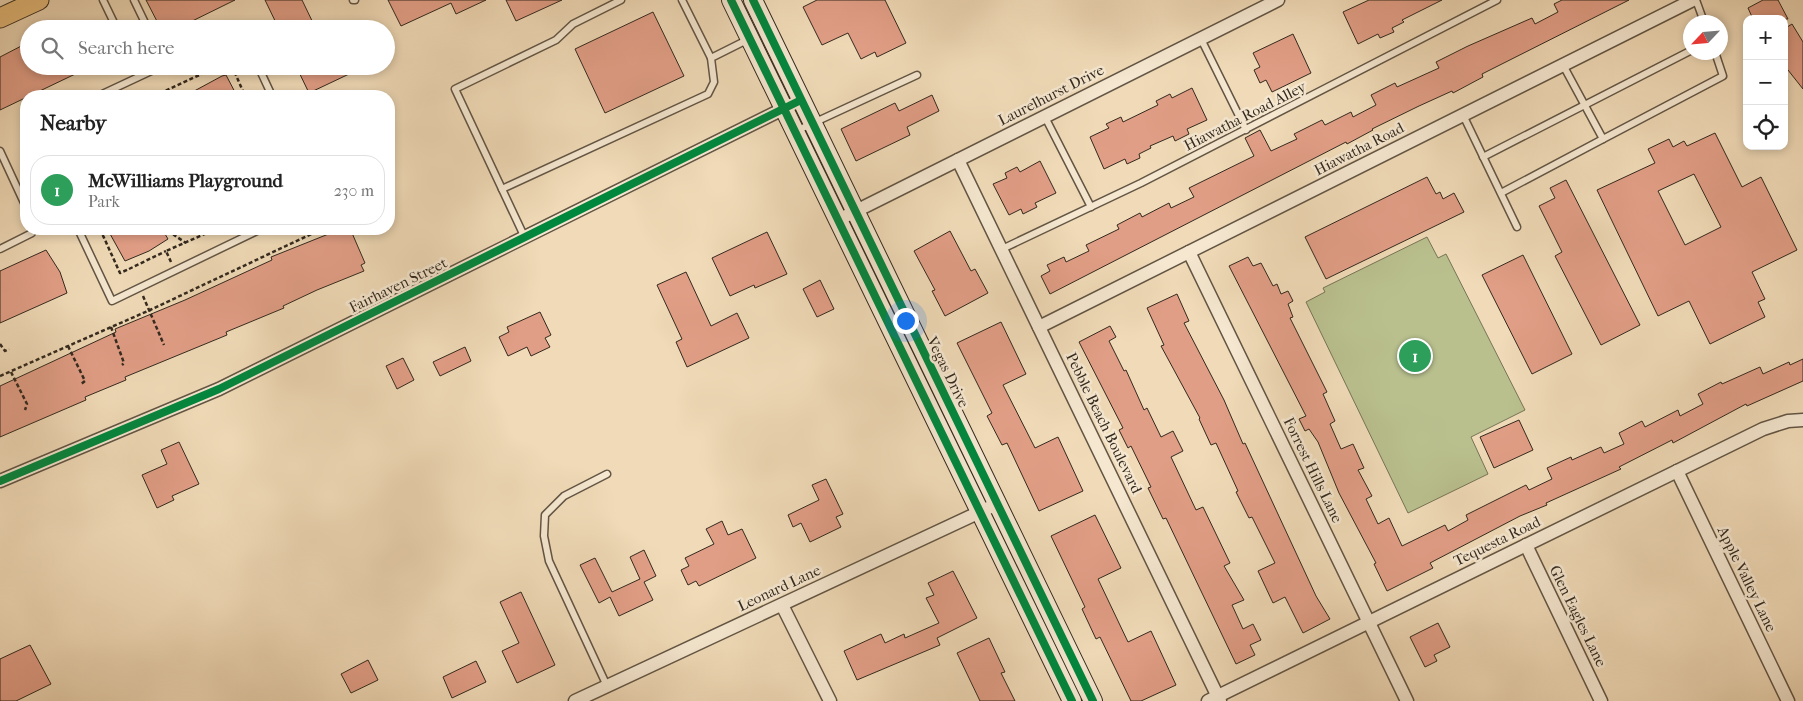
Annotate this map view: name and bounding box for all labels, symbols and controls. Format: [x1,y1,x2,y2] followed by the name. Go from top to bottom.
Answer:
[1683,15,1728,60] north arrow
[1743,15,1788,150] map controls
[1743,15,1788,60] button: +
[20,20,395,75] search box
[38,34,66,62] icon: search
[78,37,174,59] text: Search here
[995,60,1107,129] street label: Laurelhurst Drive
[1743,60,1788,105] button: −
[1181,77,1310,155] street label: Hiawatha Road Alley
[1743,105,1788,150] button: locate
[40,111,106,135] text: Nearby
[1311,118,1408,179] street label: Hiawatha Road
[88,170,283,192] text: McWilliams Playground
[54,181,60,200] text: 1
[334,181,374,200] text: 230 m
[88,192,120,211] text: Park
[346,253,451,317] street label: Fairhaven Street
[893,308,919,334] your location
[923,333,973,411] street label: Vegas Drive
[1399,337,1431,375] pin: 1
[1062,350,1146,497] street label: Pebble Beach Boulevard
[1280,414,1347,526] street label: Forrest Hills Lane
[1451,512,1544,570] street label: Tequesta Road
[1713,522,1781,635] street label: Apple Valley Lane
[735,561,824,615] street label: Leonard Lane
[1546,562,1611,670] street label: Glen Eagles Lane

